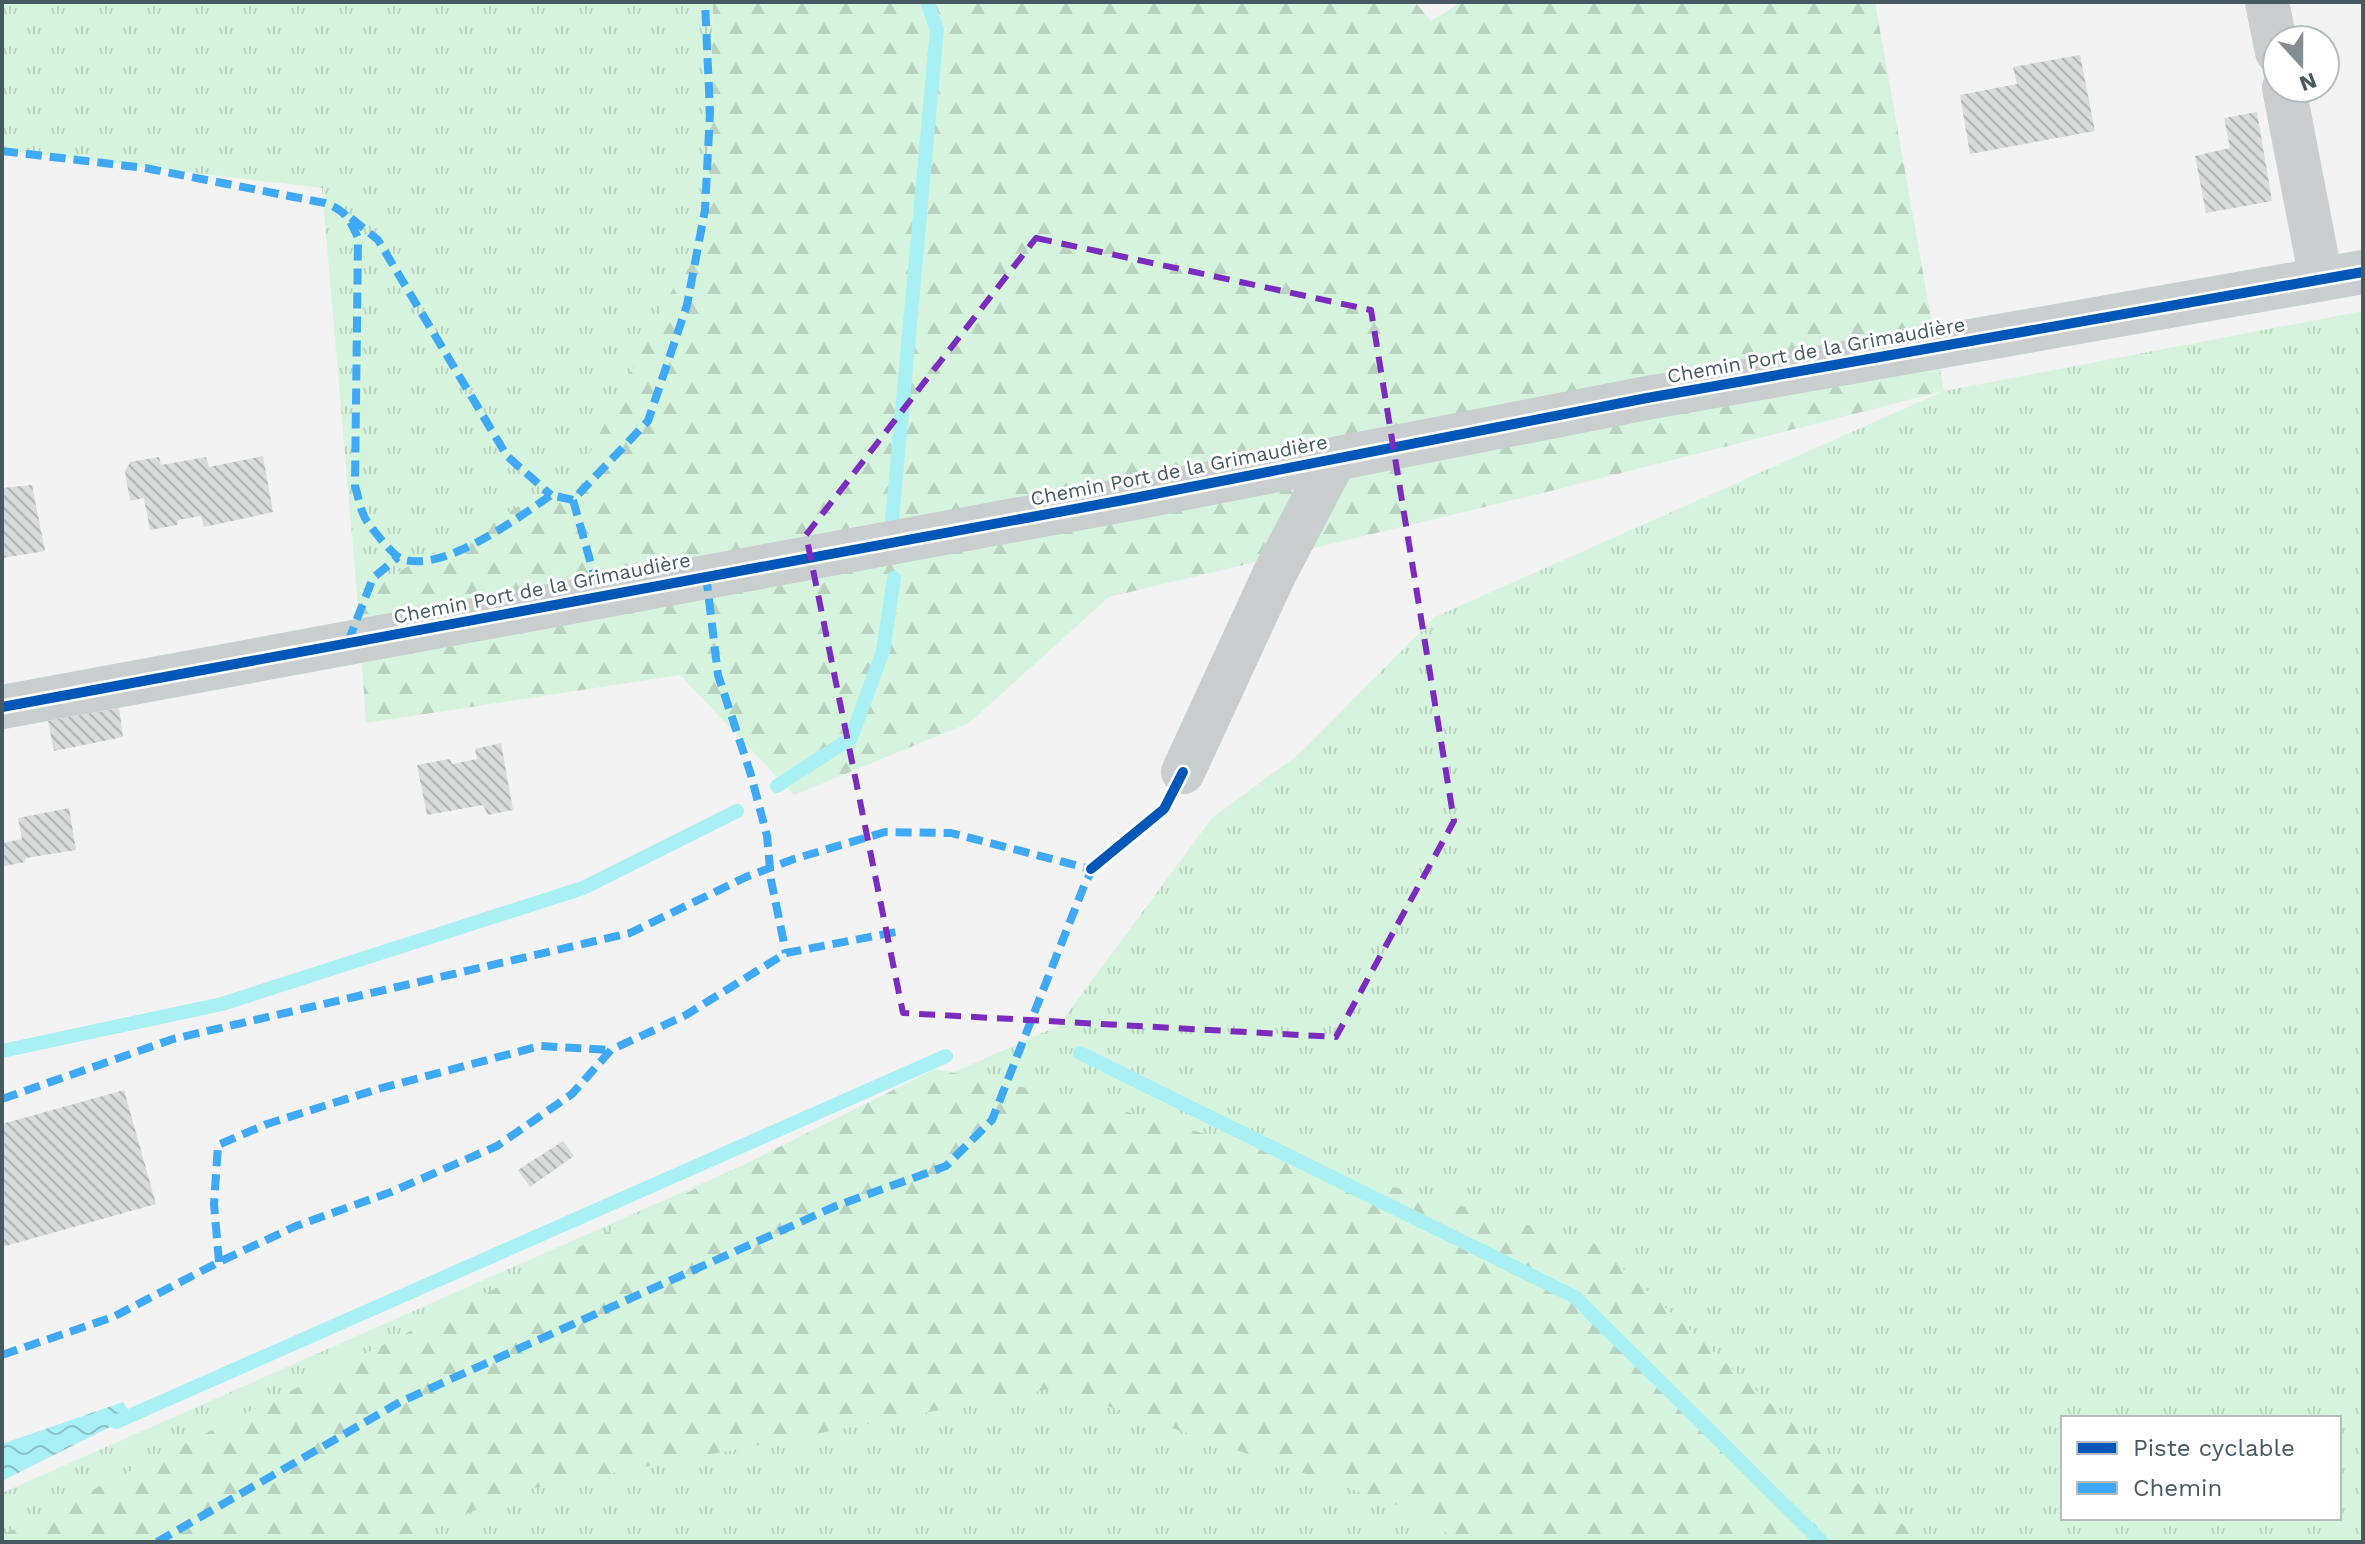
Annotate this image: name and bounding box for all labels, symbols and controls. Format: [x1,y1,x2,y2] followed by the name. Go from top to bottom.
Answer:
[2261,24,2341,104] north arrow
[2296,68,2320,97] text: N
[1665,312,1967,388] street label: Chemin Port de la Grimaudière
[1028,429,1330,511] street label: Chemin Port de la Grimaudière
[391,547,693,629] street label: Chemin Port de la Grimaudière
[2061,1416,2341,1520] legend
[2133,1434,2295,1462] text: Piste cyclable
[2133,1474,2222,1502] text: Chemin

